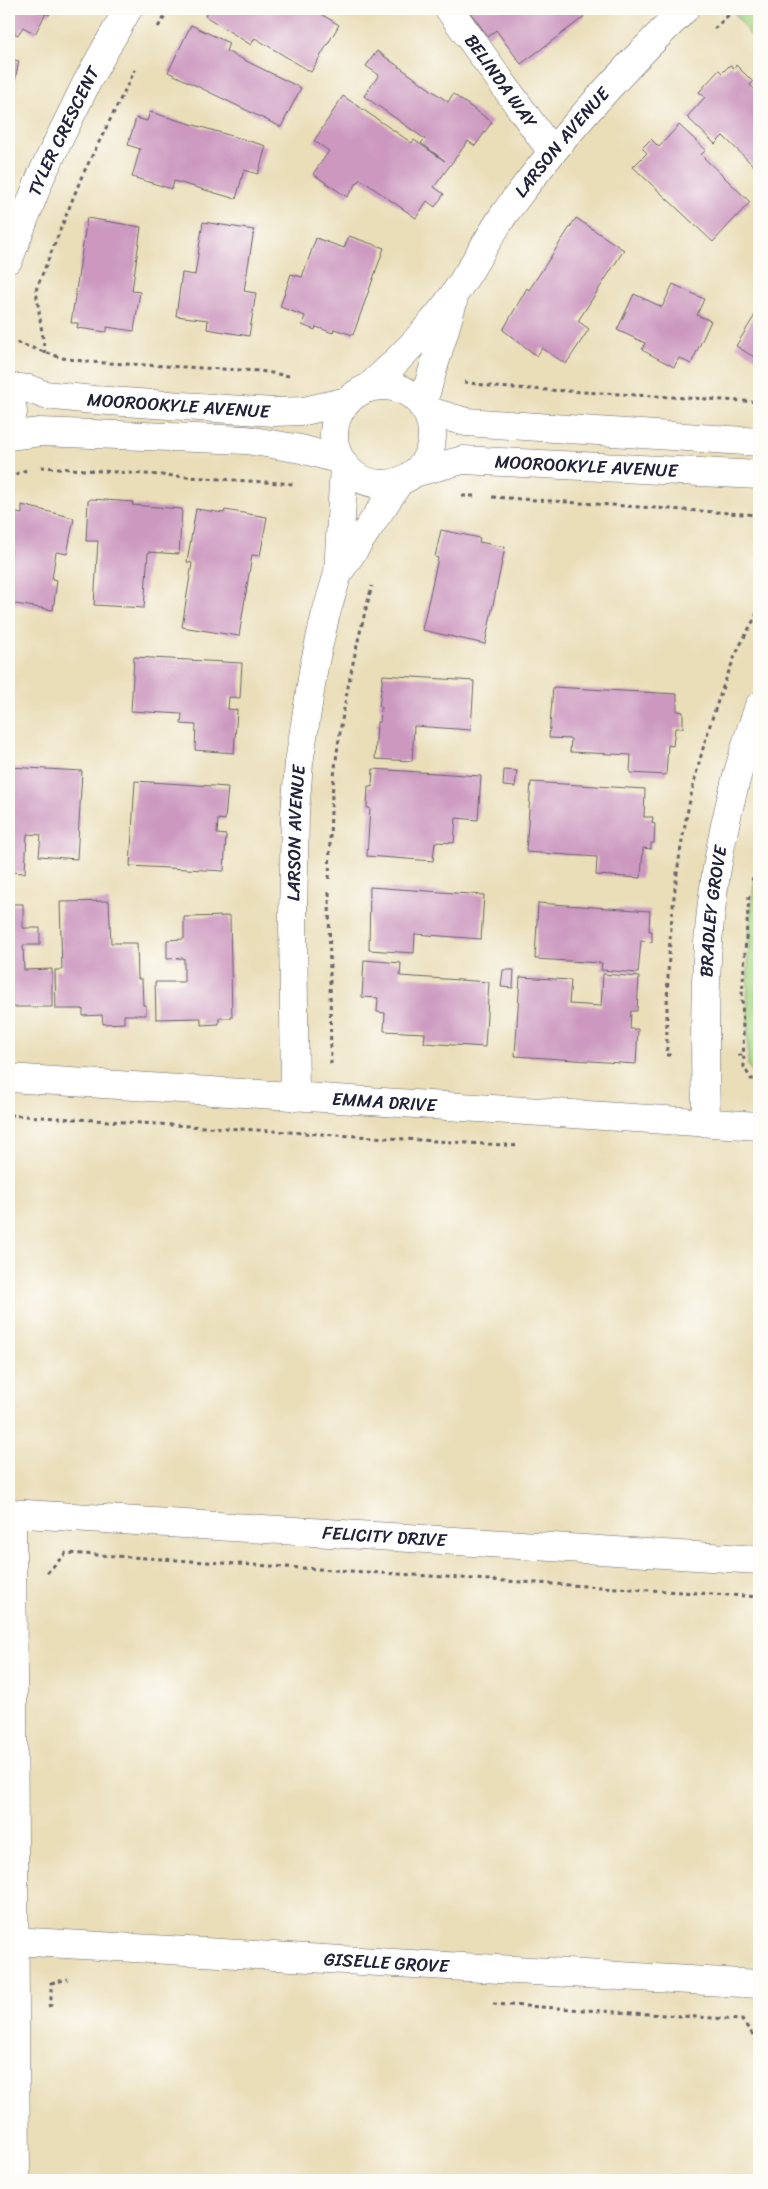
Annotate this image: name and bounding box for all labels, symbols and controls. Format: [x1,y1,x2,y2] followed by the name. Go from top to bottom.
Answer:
[456,27,547,136] street label: BELINDA WAY
[19,59,109,201] street label: TYLER CRESCENT
[506,79,618,205] street label: LARSON AVENUE
[86,384,272,428] street label: MOOROOKYLE AVENUE
[494,446,679,487] street label: MOOROOKYLE AVENUE
[277,763,315,902] street label: LARSON AVENUE
[690,842,737,978] street label: BRADLEY GROVE
[331,1083,438,1121] street label: EMMA DRIVE
[321,1517,448,1556] street label: FELICITY DRIVE
[323,1943,451,1982] street label: GISELLE GROVE

